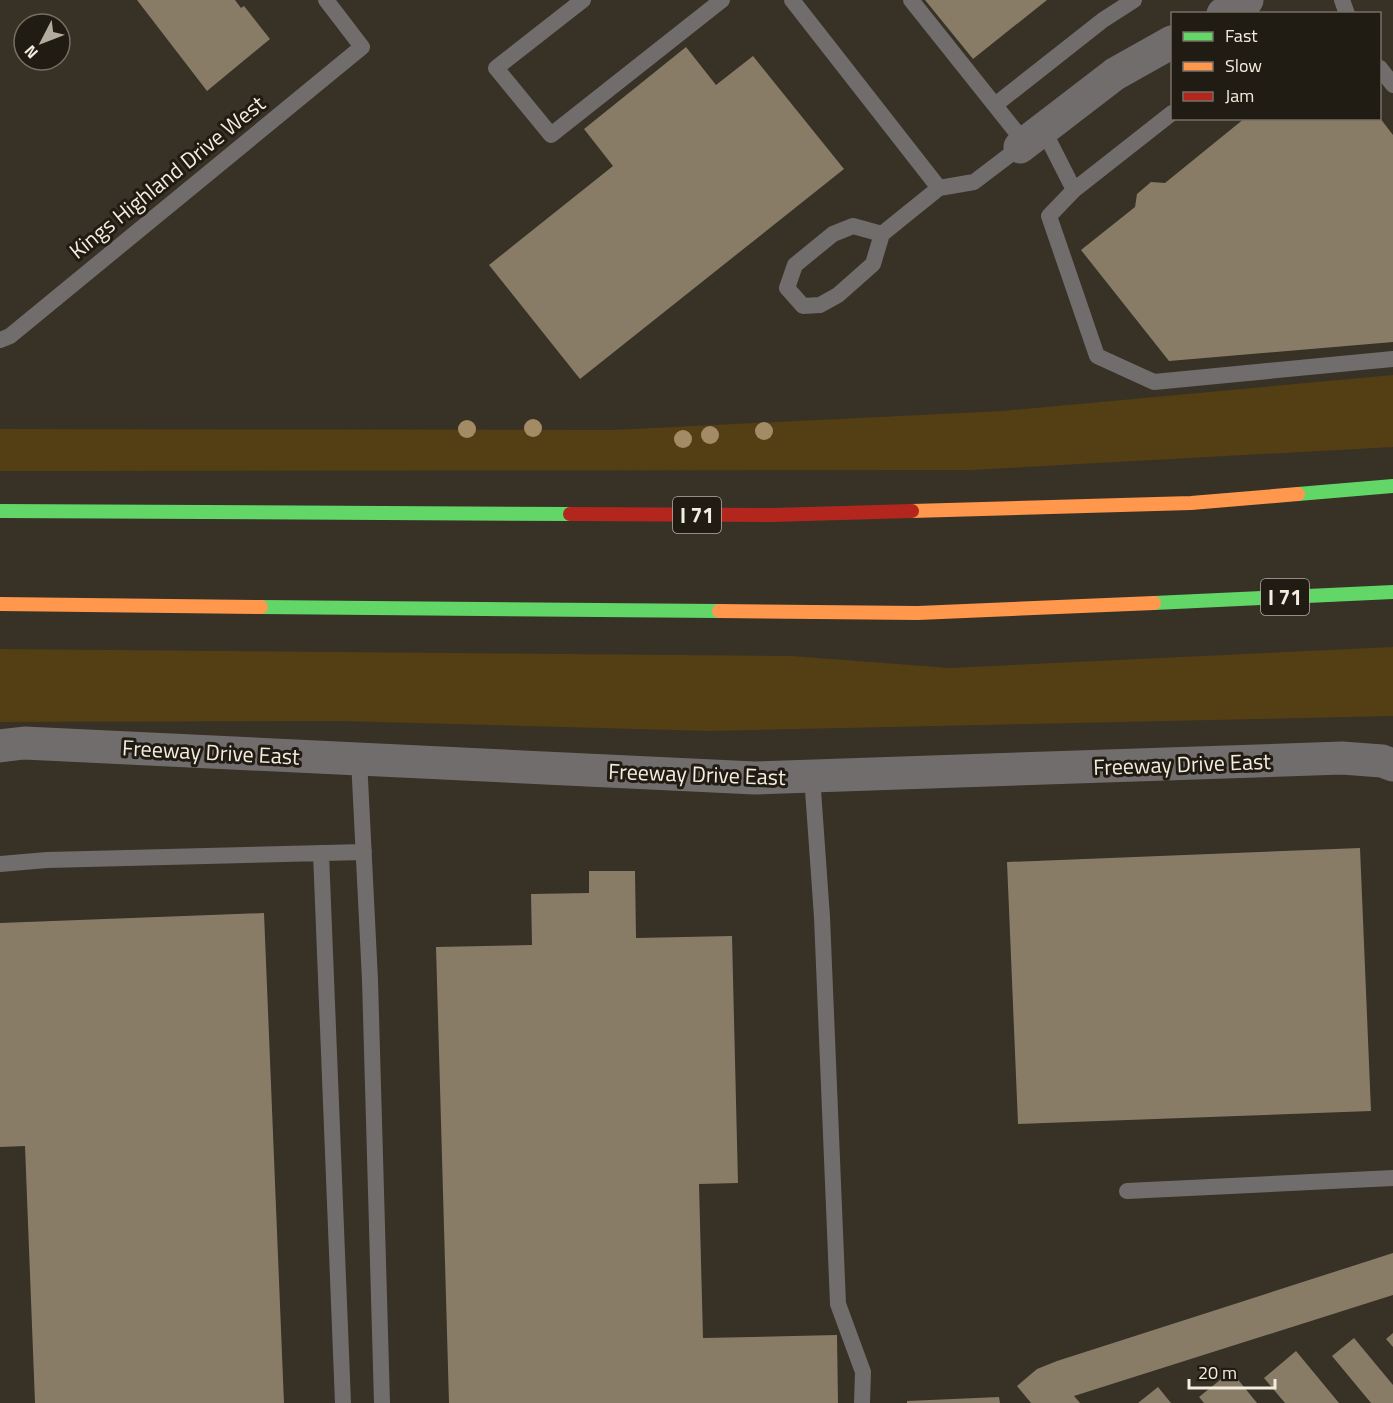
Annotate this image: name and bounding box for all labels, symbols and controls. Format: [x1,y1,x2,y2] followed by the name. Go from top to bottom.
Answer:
[12,12,72,72] north arrow
[1171,12,1381,120] legend
[1225,22,1258,49] text: Fast
[18,40,43,64] text: N
[1225,52,1262,79] text: Slow
[1225,82,1254,109] text: Jam
[62,87,273,267] street label: Kings Highland Drive West
[673,497,721,533] road number: I 71
[1261,579,1309,615] road number: I 71
[121,730,301,774] street label: Freeway Drive East
[1093,744,1272,784] street label: Freeway Drive East
[608,754,787,794] street label: Freeway Drive East
[1189,1352,1274,1390] scale bar
[1198,1359,1237,1386] text: 20 m

